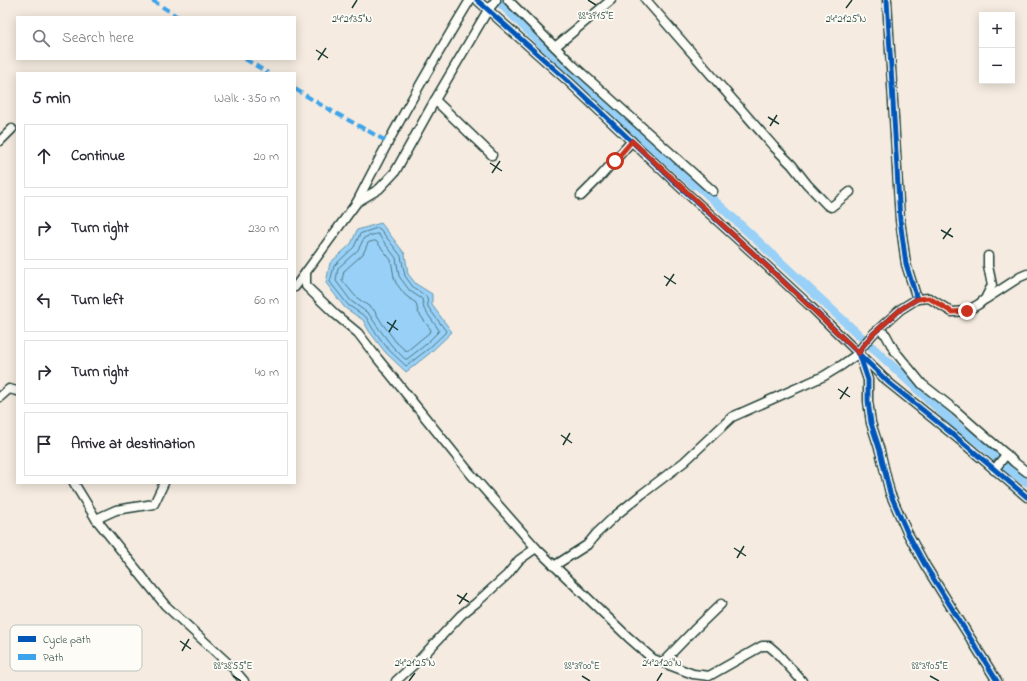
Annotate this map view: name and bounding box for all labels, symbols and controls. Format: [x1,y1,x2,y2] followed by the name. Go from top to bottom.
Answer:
[578,9,614,24] text: 88°39'15"E
[332,12,372,27] text: 24°21'35"N
[826,12,867,27] text: 24°21'25"N
[979,12,1015,84] map controls
[979,12,1015,48] button: +
[16,16,296,60] search box
[30,27,52,49] icon: search
[62,27,134,49] text: Search here
[979,48,1015,84] button: −
[32,86,71,111] text: 5 min
[214,89,280,108] text: Walk · 350 m
[33,145,55,167] icon: ahead
[71,145,125,167] text: Continue
[254,147,279,166] text: 20 m
[606,152,624,170] route start
[33,217,55,239] icon: right
[71,217,129,239] text: Turn right
[248,219,279,238] text: 230 m
[33,289,55,311] icon: left
[71,289,124,311] text: Turn left
[254,291,279,310] text: 60 m
[958,302,976,320] route end
[33,361,55,383] icon: right
[71,361,129,383] text: Turn right
[255,363,279,382] text: 40 m
[33,433,55,455] icon: arrive
[71,433,195,455] text: Arrive at destination
[10,625,142,671] legend
[43,632,91,649] text: Cycle path
[43,650,64,666] text: Path
[395,656,436,671] text: 24°21'25"N
[642,656,682,671] text: 24°21'20"N
[214,659,252,674] text: 88°38'55"E
[564,659,600,674] text: 88°39'00"E
[912,659,948,674] text: 88°39'05"E

